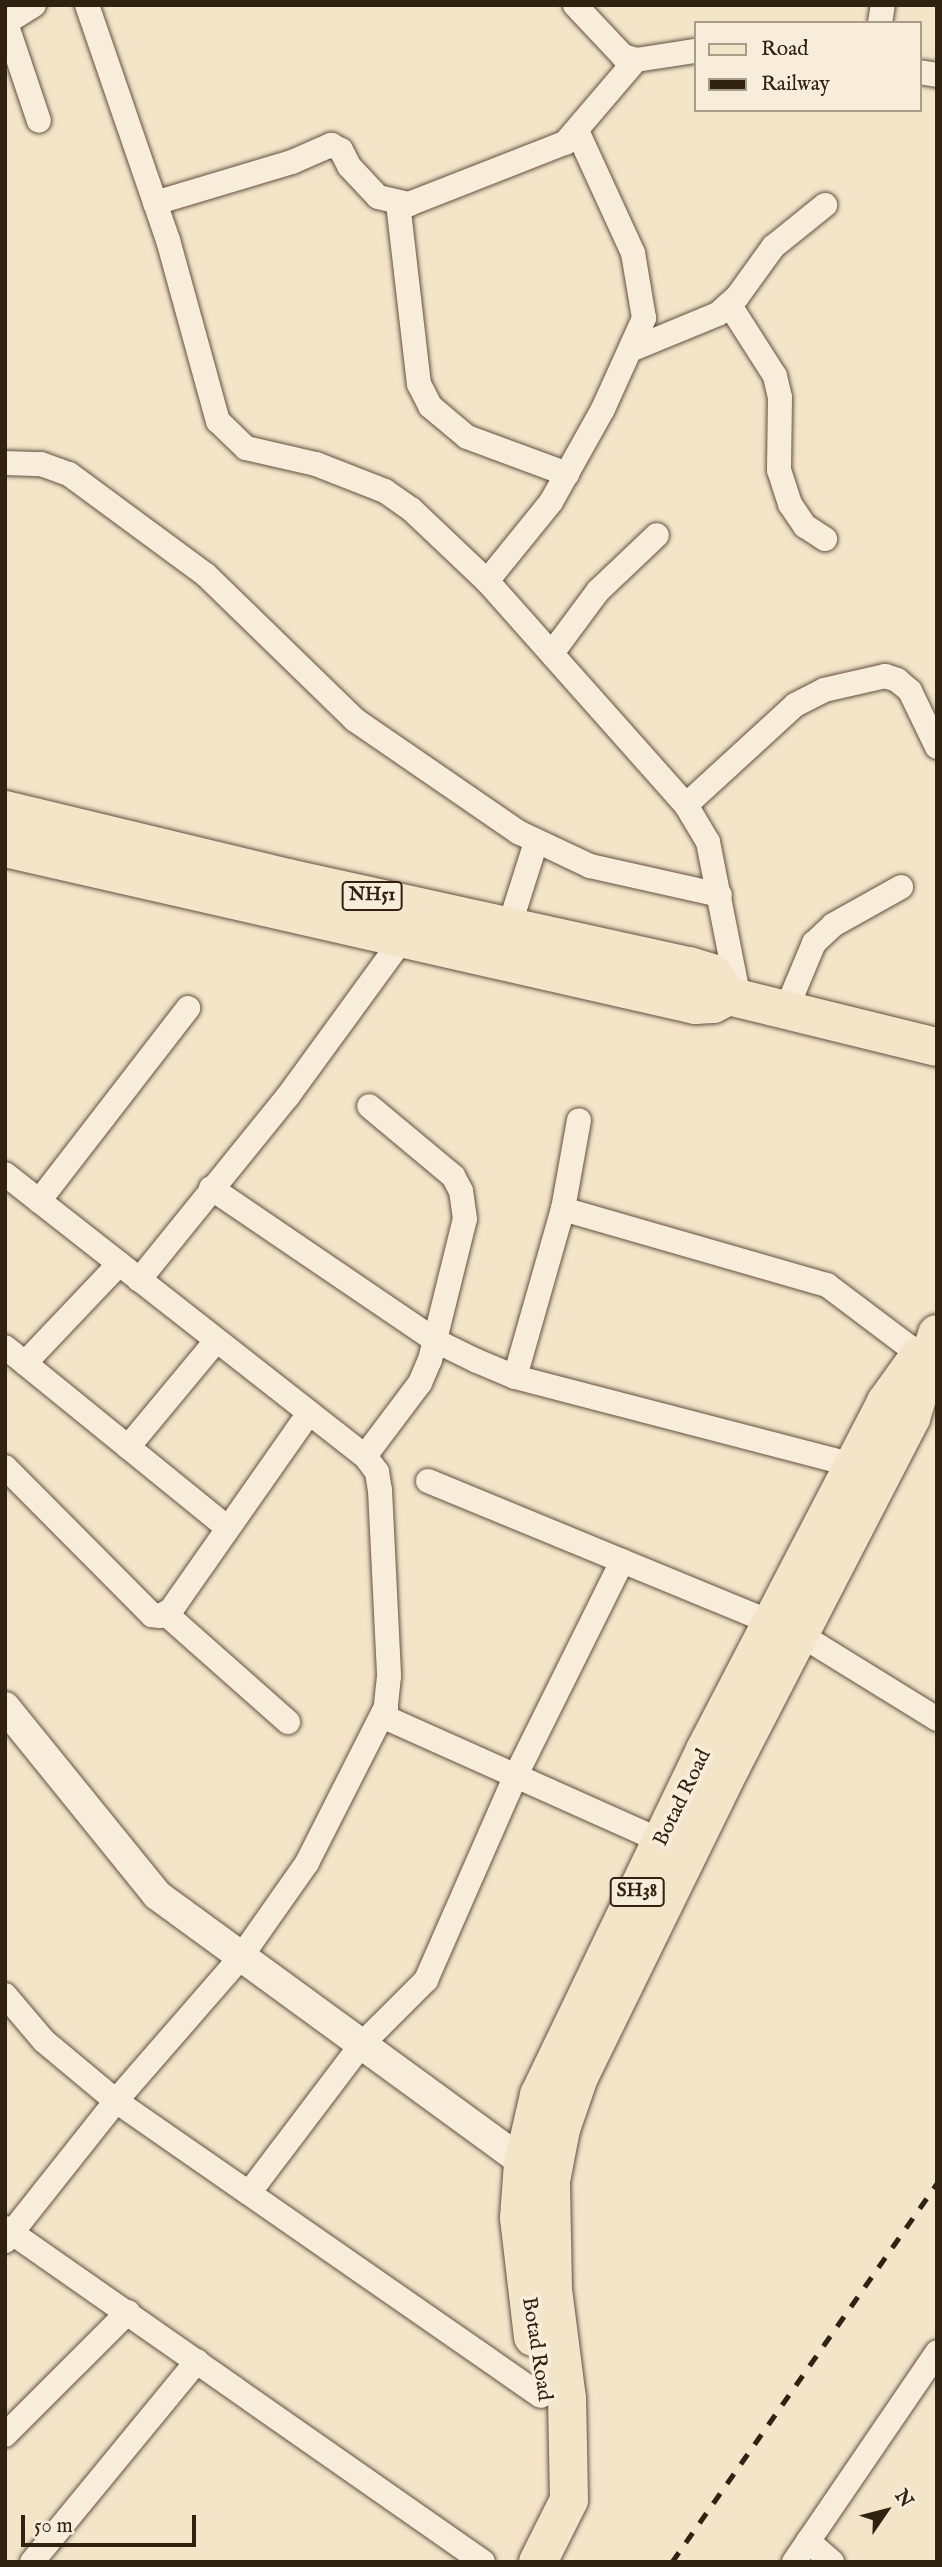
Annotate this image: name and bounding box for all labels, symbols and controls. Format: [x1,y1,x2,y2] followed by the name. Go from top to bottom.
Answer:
[694,21,921,112] legend
[761,36,808,63] text: Road
[761,71,830,98] text: Railway
[340,880,404,912] road number: NH51
[649,1745,717,1851] street label: Botad Road
[609,1876,665,1908] road number: SH38
[515,2295,557,2403] street label: Botad Road
[851,2476,921,2546] north arrow
[889,2485,918,2513] text: N
[24,2500,200,2544] scale bar
[34,2513,73,2540] text: 50 m

